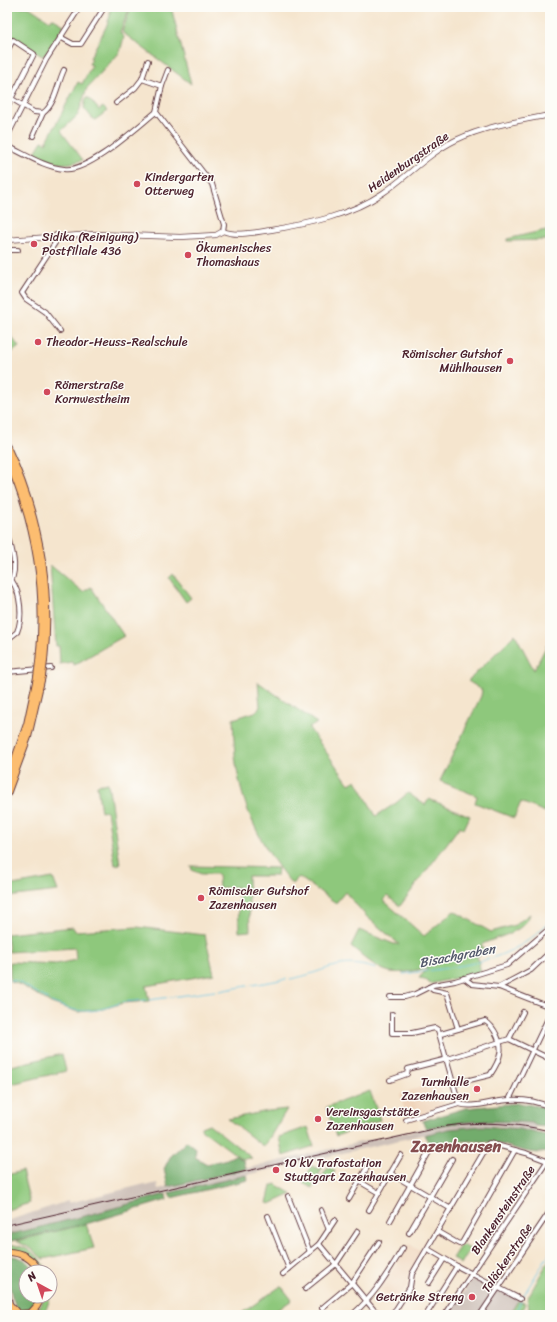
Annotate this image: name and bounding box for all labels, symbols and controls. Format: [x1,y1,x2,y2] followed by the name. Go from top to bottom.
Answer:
[363,125,454,198] street label: Heidenburgstraße
[145,166,214,202] place label: Kindergarten Otterweg
[132,179,142,189] marker: Kindergarten Otterweg
[42,226,139,262] place label: Sidika (Reinigung) Postfiliale 436
[196,237,272,273] place label: Ökumenisches Thomashaus
[29,239,39,249] marker: Sidika (Reinigung) Postfiliale 436
[183,250,193,260] marker: Ökumenisches Thomashaus
[46,331,188,353] place label: Theodor-Heuss-Realschule
[33,337,43,347] marker: Theodor-Heuss-Realschule
[402,343,504,379] place label: Römischer Gutshof Mühlhausen
[505,356,515,366] marker: Römischer Gutshof Mühlhausen
[55,374,130,410] place label: Römerstraße Kornwestheim
[42,387,52,397] marker: Römerstraße Kornwestheim
[209,880,311,916] place label: Römischer Gutshof Zazenhausen
[196,893,206,903] marker: Römischer Gutshof Zazenhausen
[417,937,499,974] water label: Bisachgraben
[401,1071,470,1107] place label: Turnhalle Zazenhausen
[472,1084,482,1094] marker: Turnhalle Zazenhausen
[326,1101,419,1137] place label: Vereinsgaststätte Zazenhausen
[313,1114,323,1124] marker: Vereinsgaststätte Zazenhausen
[410,1132,502,1161] district label: Zazenhausen
[284,1152,407,1188] place label: 10 kV Trafostation Stuttgart Zazenhausen
[465,1161,541,1259] street label: Blankensteinstraße
[271,1165,281,1175] marker: 10 kV Trafostation Stuttgart Zazenhausen
[475,1219,539,1297] street label: Taläckerstraße
[18,1264,58,1304] north arrow
[22,1267,41,1287] text: N
[376,1286,464,1308] place label: Getränke Streng
[467,1292,477,1302] marker: Getränke Streng

